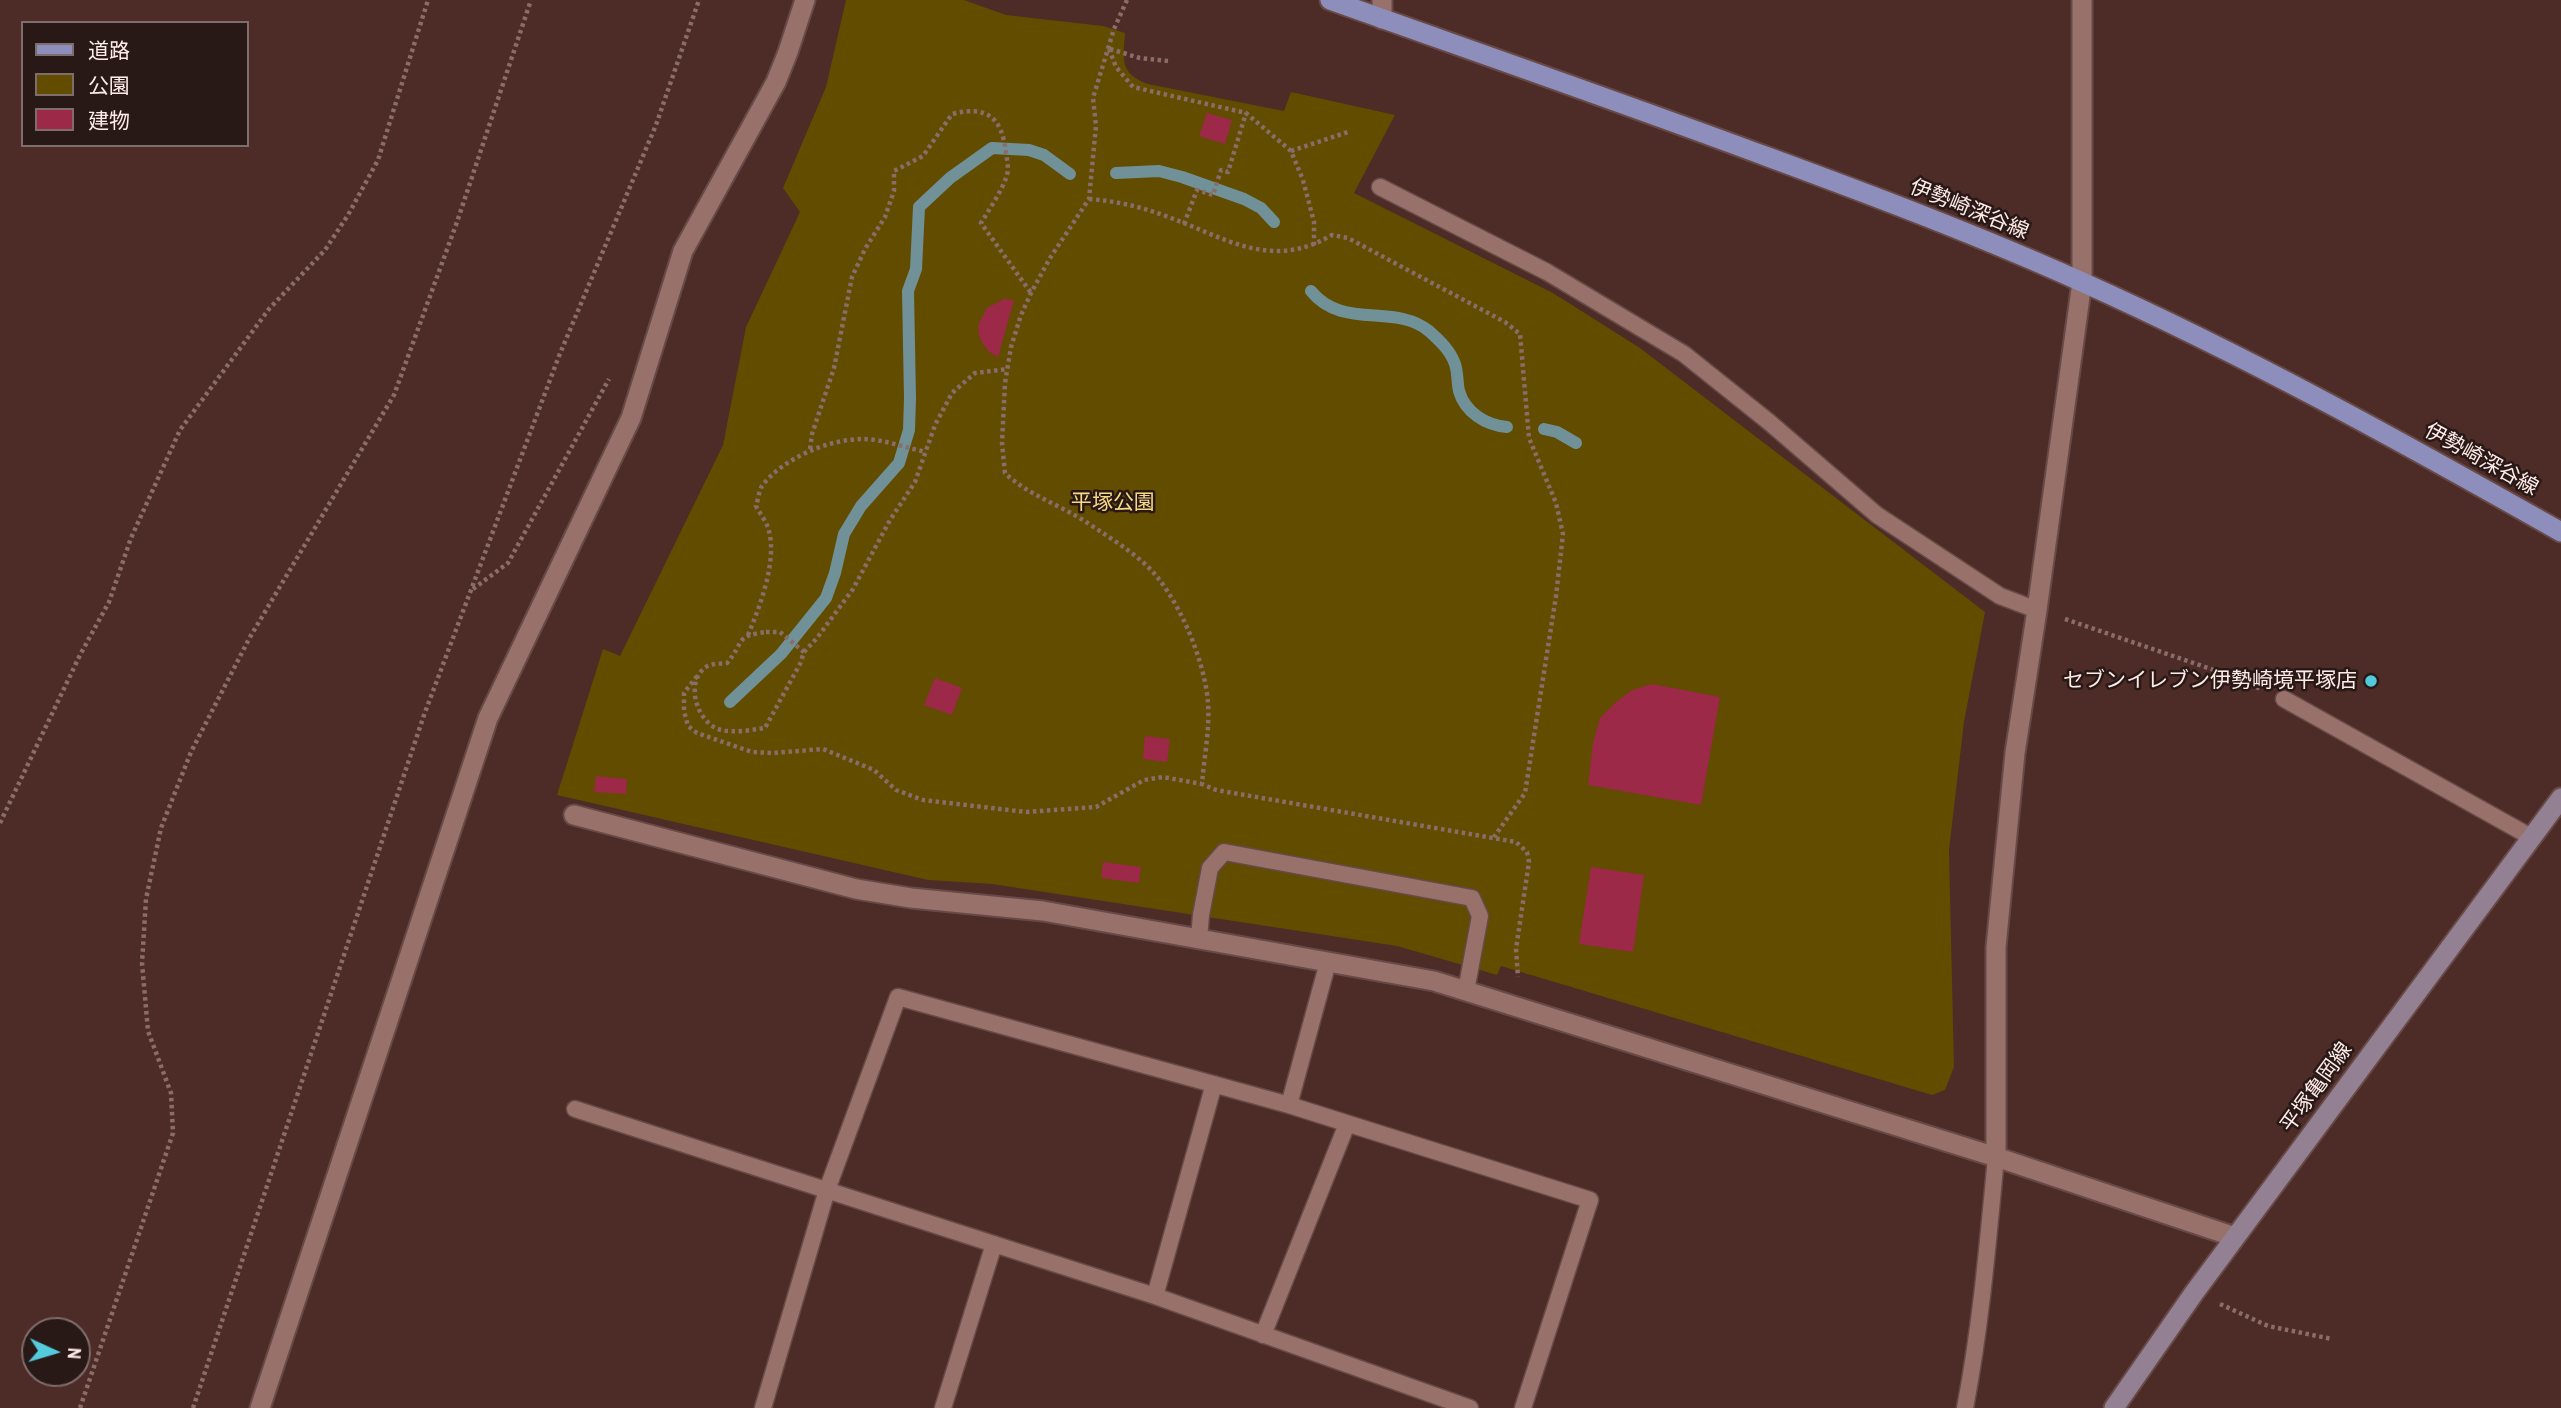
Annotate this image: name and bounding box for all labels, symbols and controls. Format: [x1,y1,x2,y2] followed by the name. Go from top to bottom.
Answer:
[21,21,248,147] legend
[88,36,130,65] text: 道路
[88,71,130,100] text: 公園
[88,106,130,135] text: 建物
[1906,175,2032,245] street label: 伊勢崎深谷線
[2420,418,2542,502] street label: 伊勢崎深谷線
[1071,490,1155,516] park label: 平塚公園
[2063,668,2357,694] place label: セブンイレブン伊勢崎境平塚店
[2363,673,2379,689] marker: セブンイレブン伊勢崎境平塚店
[2276,1038,2358,1138] street label: 平塚亀岡線
[21,1317,91,1387] north arrow
[62,1347,88,1360] text: N

